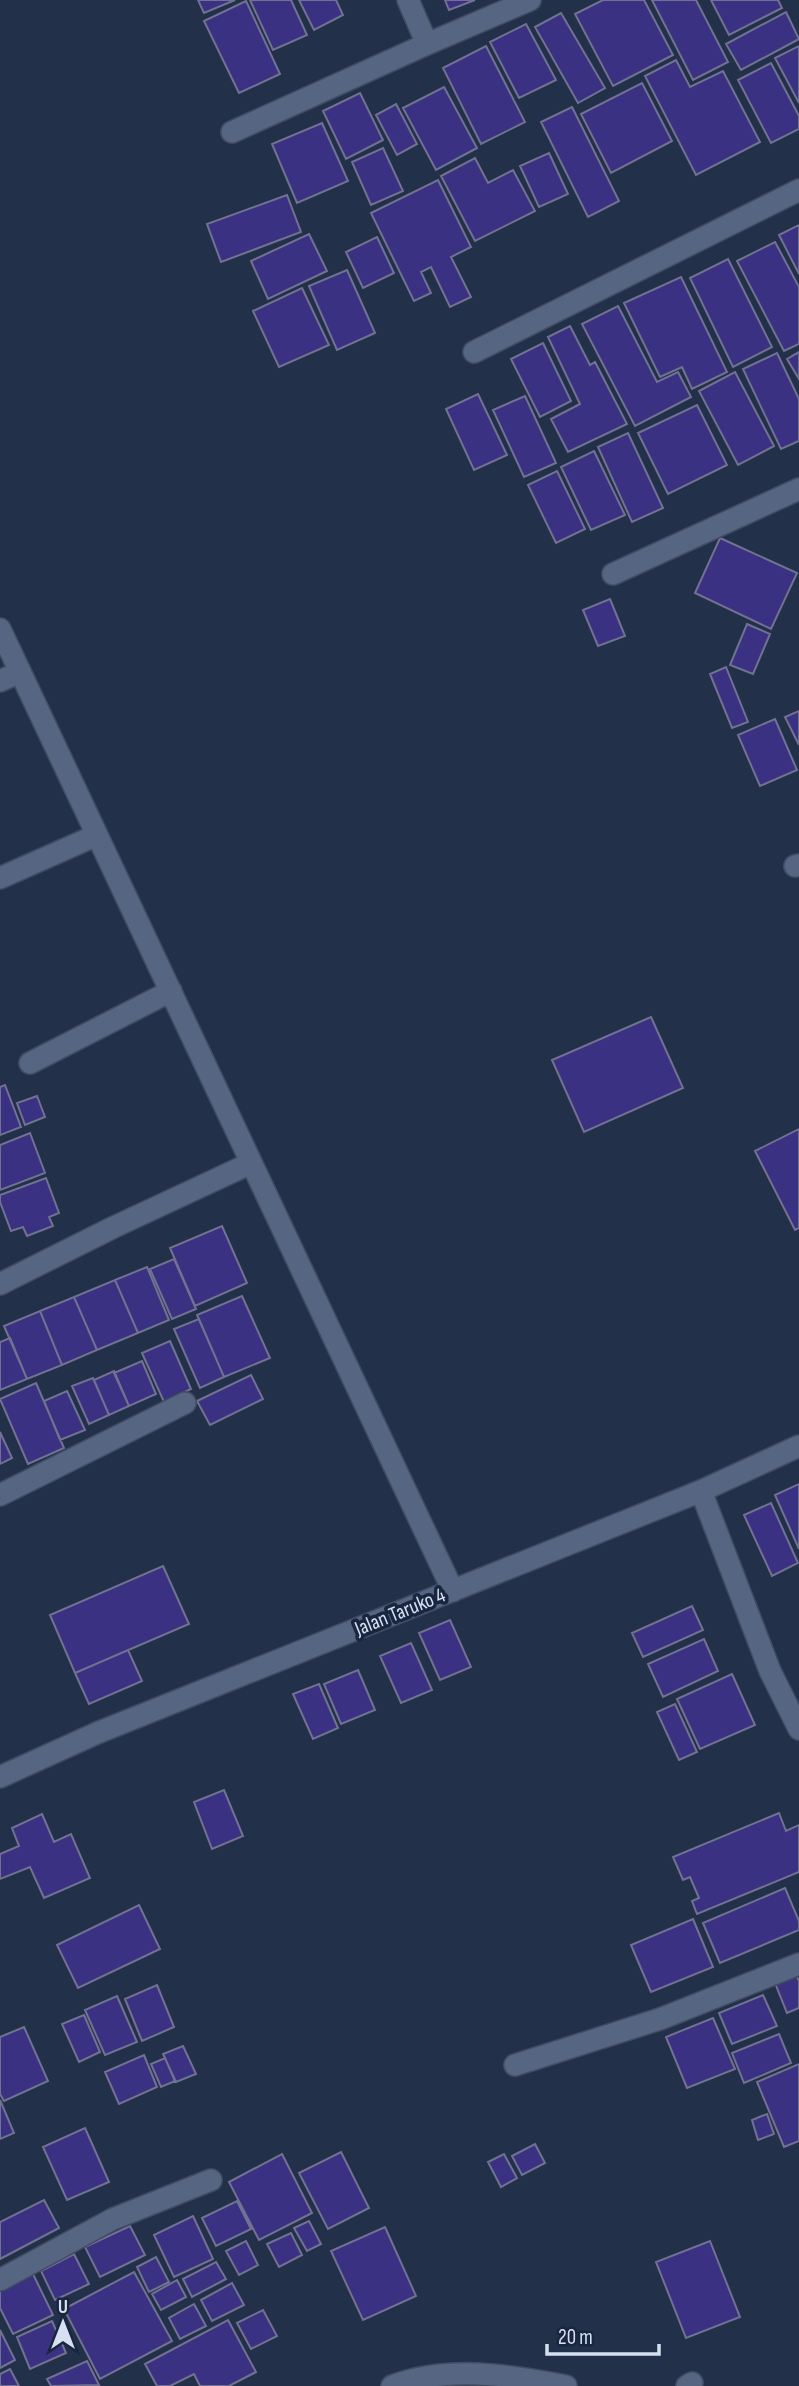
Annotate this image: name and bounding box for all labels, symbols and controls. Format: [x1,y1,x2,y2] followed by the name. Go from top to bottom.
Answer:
[350,1582,449,1642] street label: Jalan Taruko 4
[28,2288,98,2358] north arrow
[58,2296,68,2319] text: U
[547,2312,659,2356] scale bar
[558,2325,593,2350] text: 20 m

